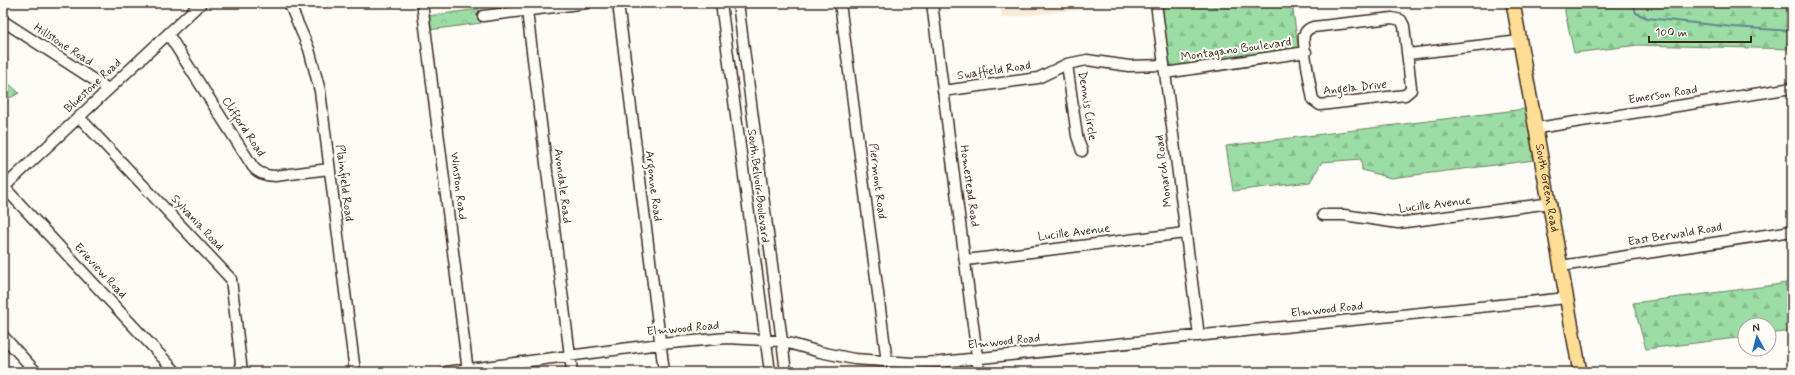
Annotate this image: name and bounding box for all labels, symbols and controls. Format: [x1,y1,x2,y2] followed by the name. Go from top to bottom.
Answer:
[1649,18,1751,44] scale bar
[30,20,96,70] street label: Hillstone Road
[1655,25,1687,41] text: 100 m
[1180,34,1292,66] street label: Montagano Boulevard
[61,55,125,117] street label: Bluestone Road
[956,58,1032,84] street label: Swaffield Road
[1074,70,1100,142] street label: Dennis Circle
[1322,77,1388,100] street label: Angela Drive
[1627,82,1699,108] street label: Emerson Road
[217,94,268,161] street label: Clifford Road
[743,128,773,244] street label: South Belvoir Boulevard
[1152,134,1176,208] street label: Monarch Road
[864,142,890,220] street label: Piermont Road
[1531,143,1562,233] street label: South Green Road
[331,144,357,222] street label: Plainfield Road
[955,144,983,228] street label: Homestead Road
[549,148,575,224] street label: Avondale Road
[640,150,665,222] street label: Argonne Road
[446,151,470,221] street label: Winston Road
[167,192,227,254] street label: Sylvania Road
[1398,193,1472,217] street label: Lucille Avenue
[1627,220,1723,250] street label: East Berwald Road
[1037,221,1111,245] street label: Lucille Avenue
[70,240,130,302] street label: Erieview Road
[1290,298,1364,322] street label: Elmwood Road
[1737,317,1777,357] north arrow
[646,318,720,340] street label: Elmwood Road
[1751,321,1760,335] text: N
[967,330,1041,354] street label: Elmwood Road

